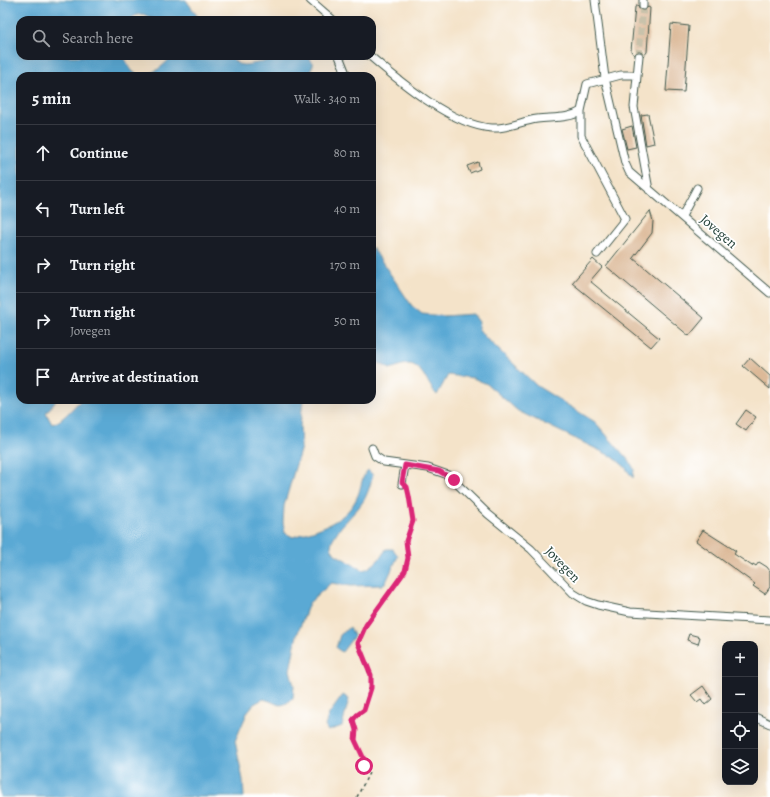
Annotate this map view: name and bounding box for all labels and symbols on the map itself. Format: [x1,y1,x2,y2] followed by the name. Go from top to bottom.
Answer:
[696,210,742,253] street label: Jovegen
[445,471,463,489] route end
[541,542,585,587] street label: Jovegen
[355,757,373,775] route start

